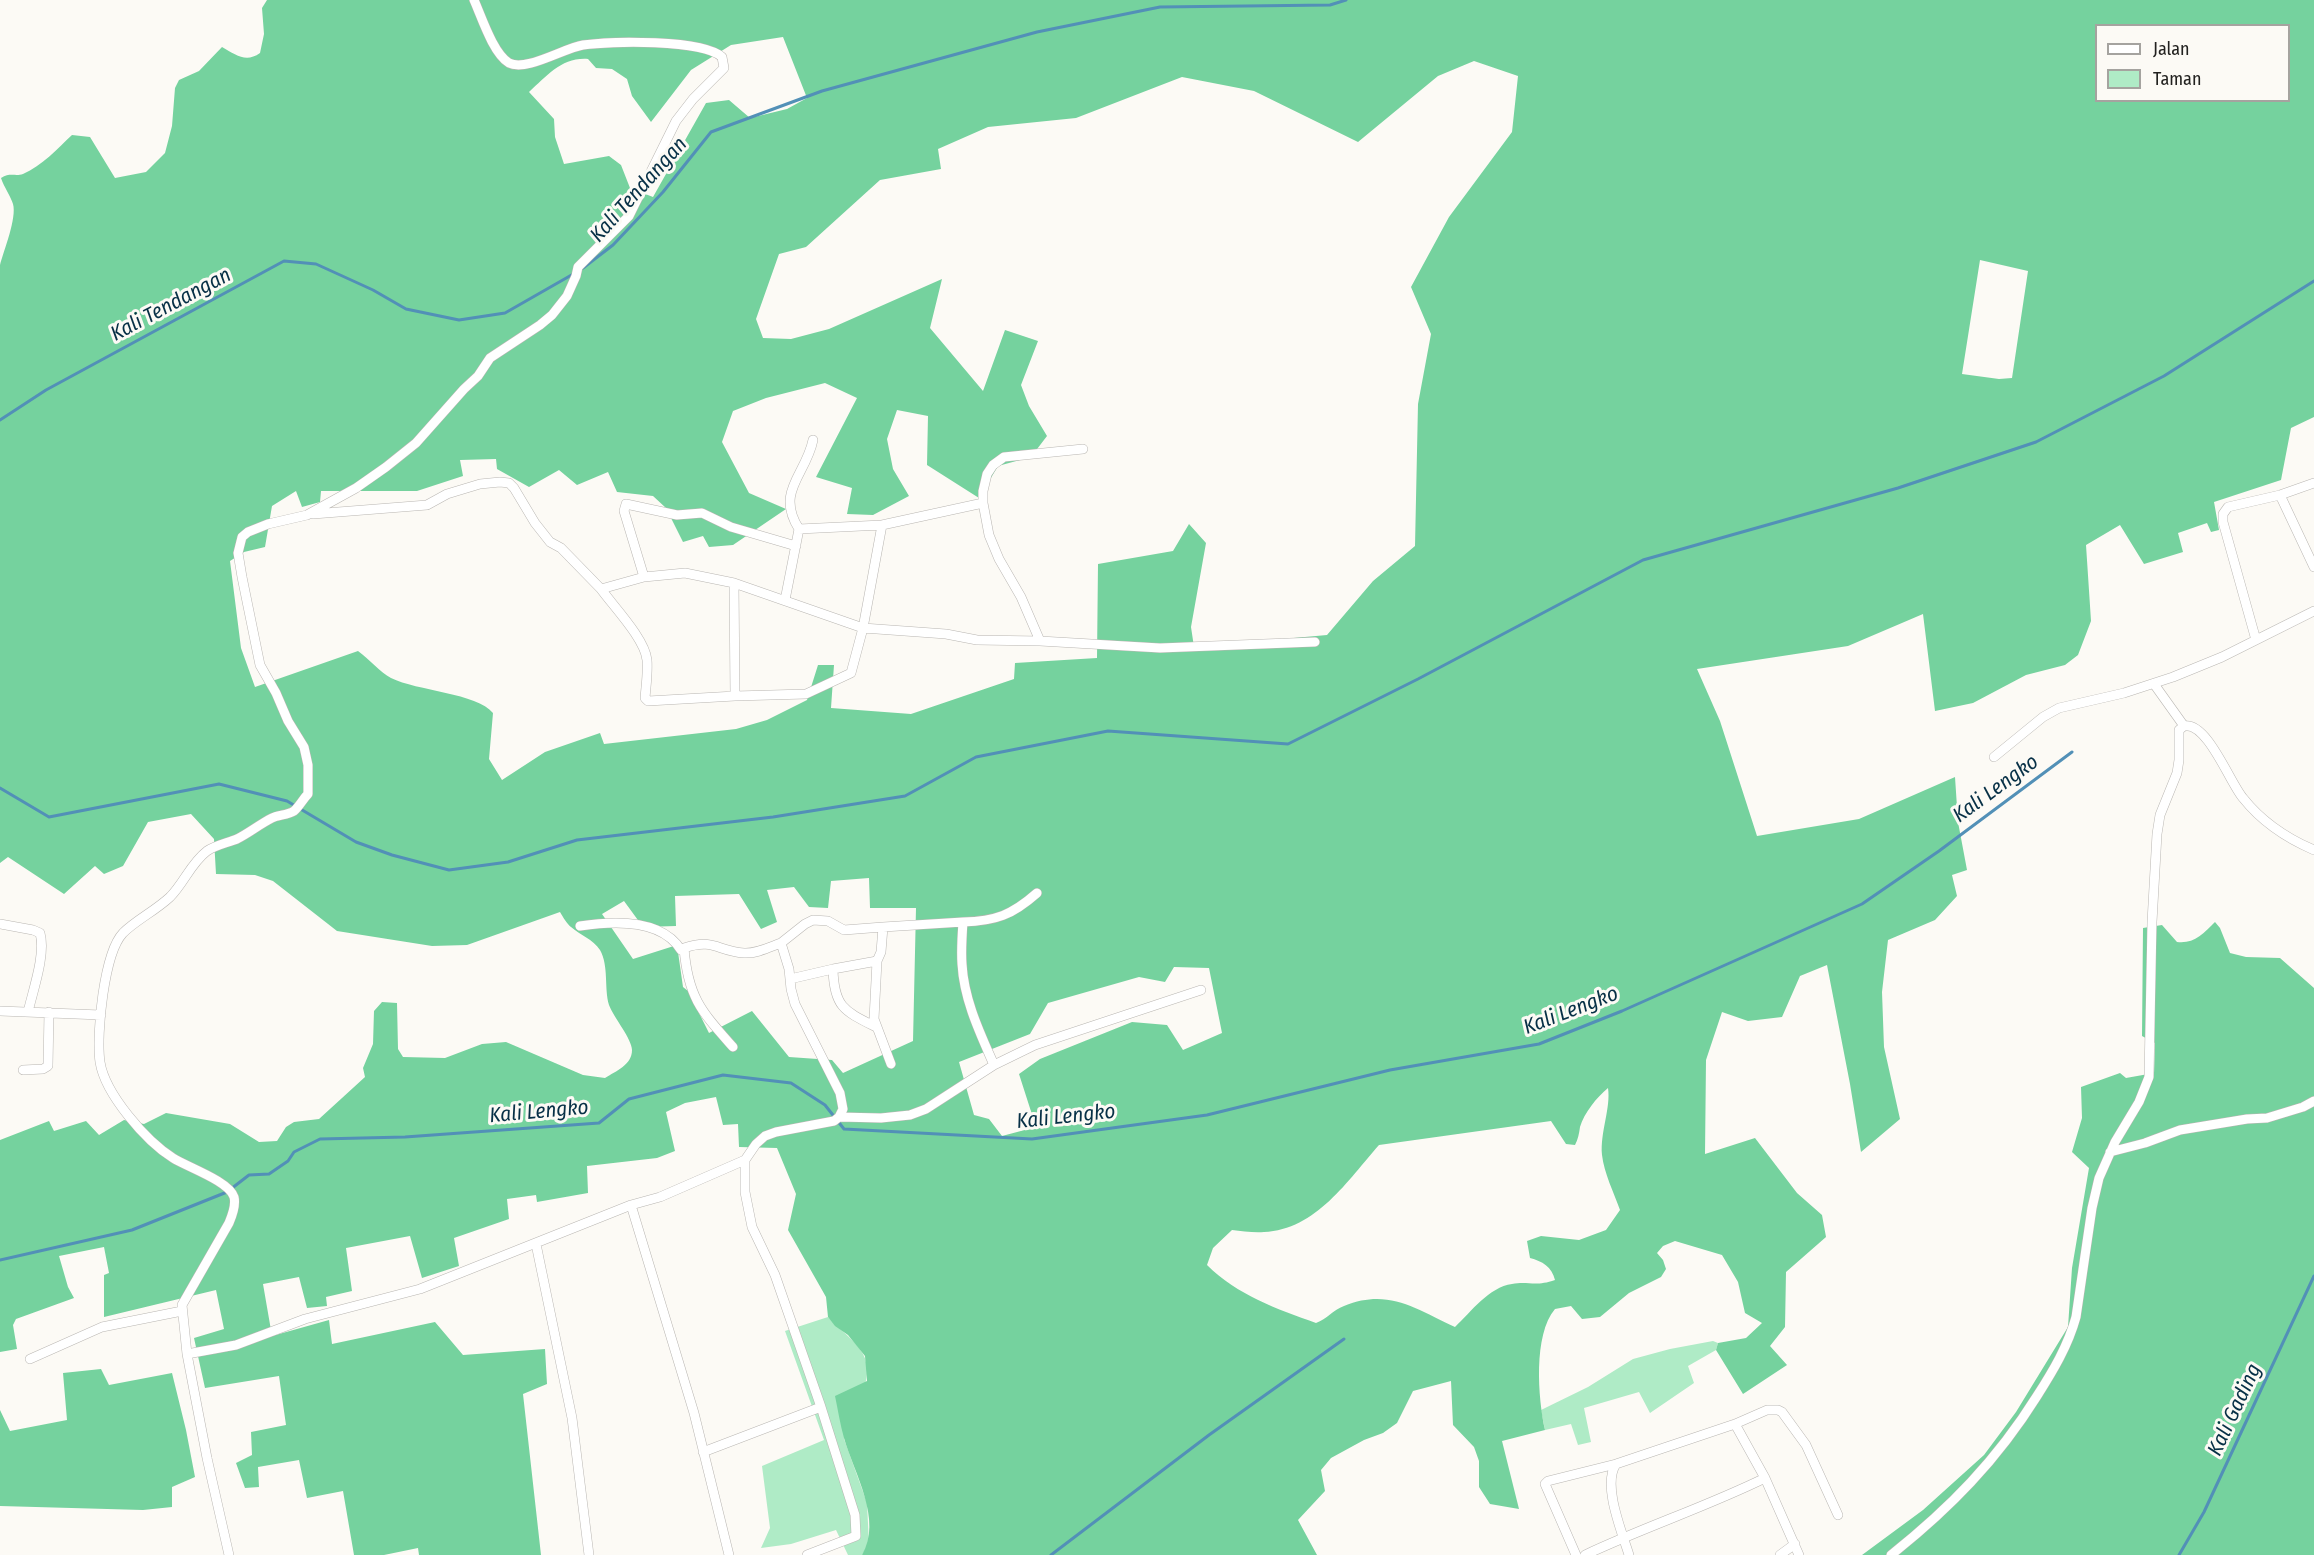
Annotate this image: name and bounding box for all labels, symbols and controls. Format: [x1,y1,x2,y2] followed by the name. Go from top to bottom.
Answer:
[2095,24,2290,102] legend
[2153,38,2190,60] text: Jalan
[2153,68,2201,90] text: Taman
[585,132,693,248] water label: Kali Tendangan
[106,263,236,347] water label: Kali Tendangan
[1948,750,2044,828] water label: Kali Lengko
[1520,981,1622,1041] water label: Kali Lengko
[488,1095,590,1129] water label: Kali Lengko
[1015,1099,1117,1135] water label: Kali Lengko
[2203,1360,2267,1460] water label: Kali Gading

